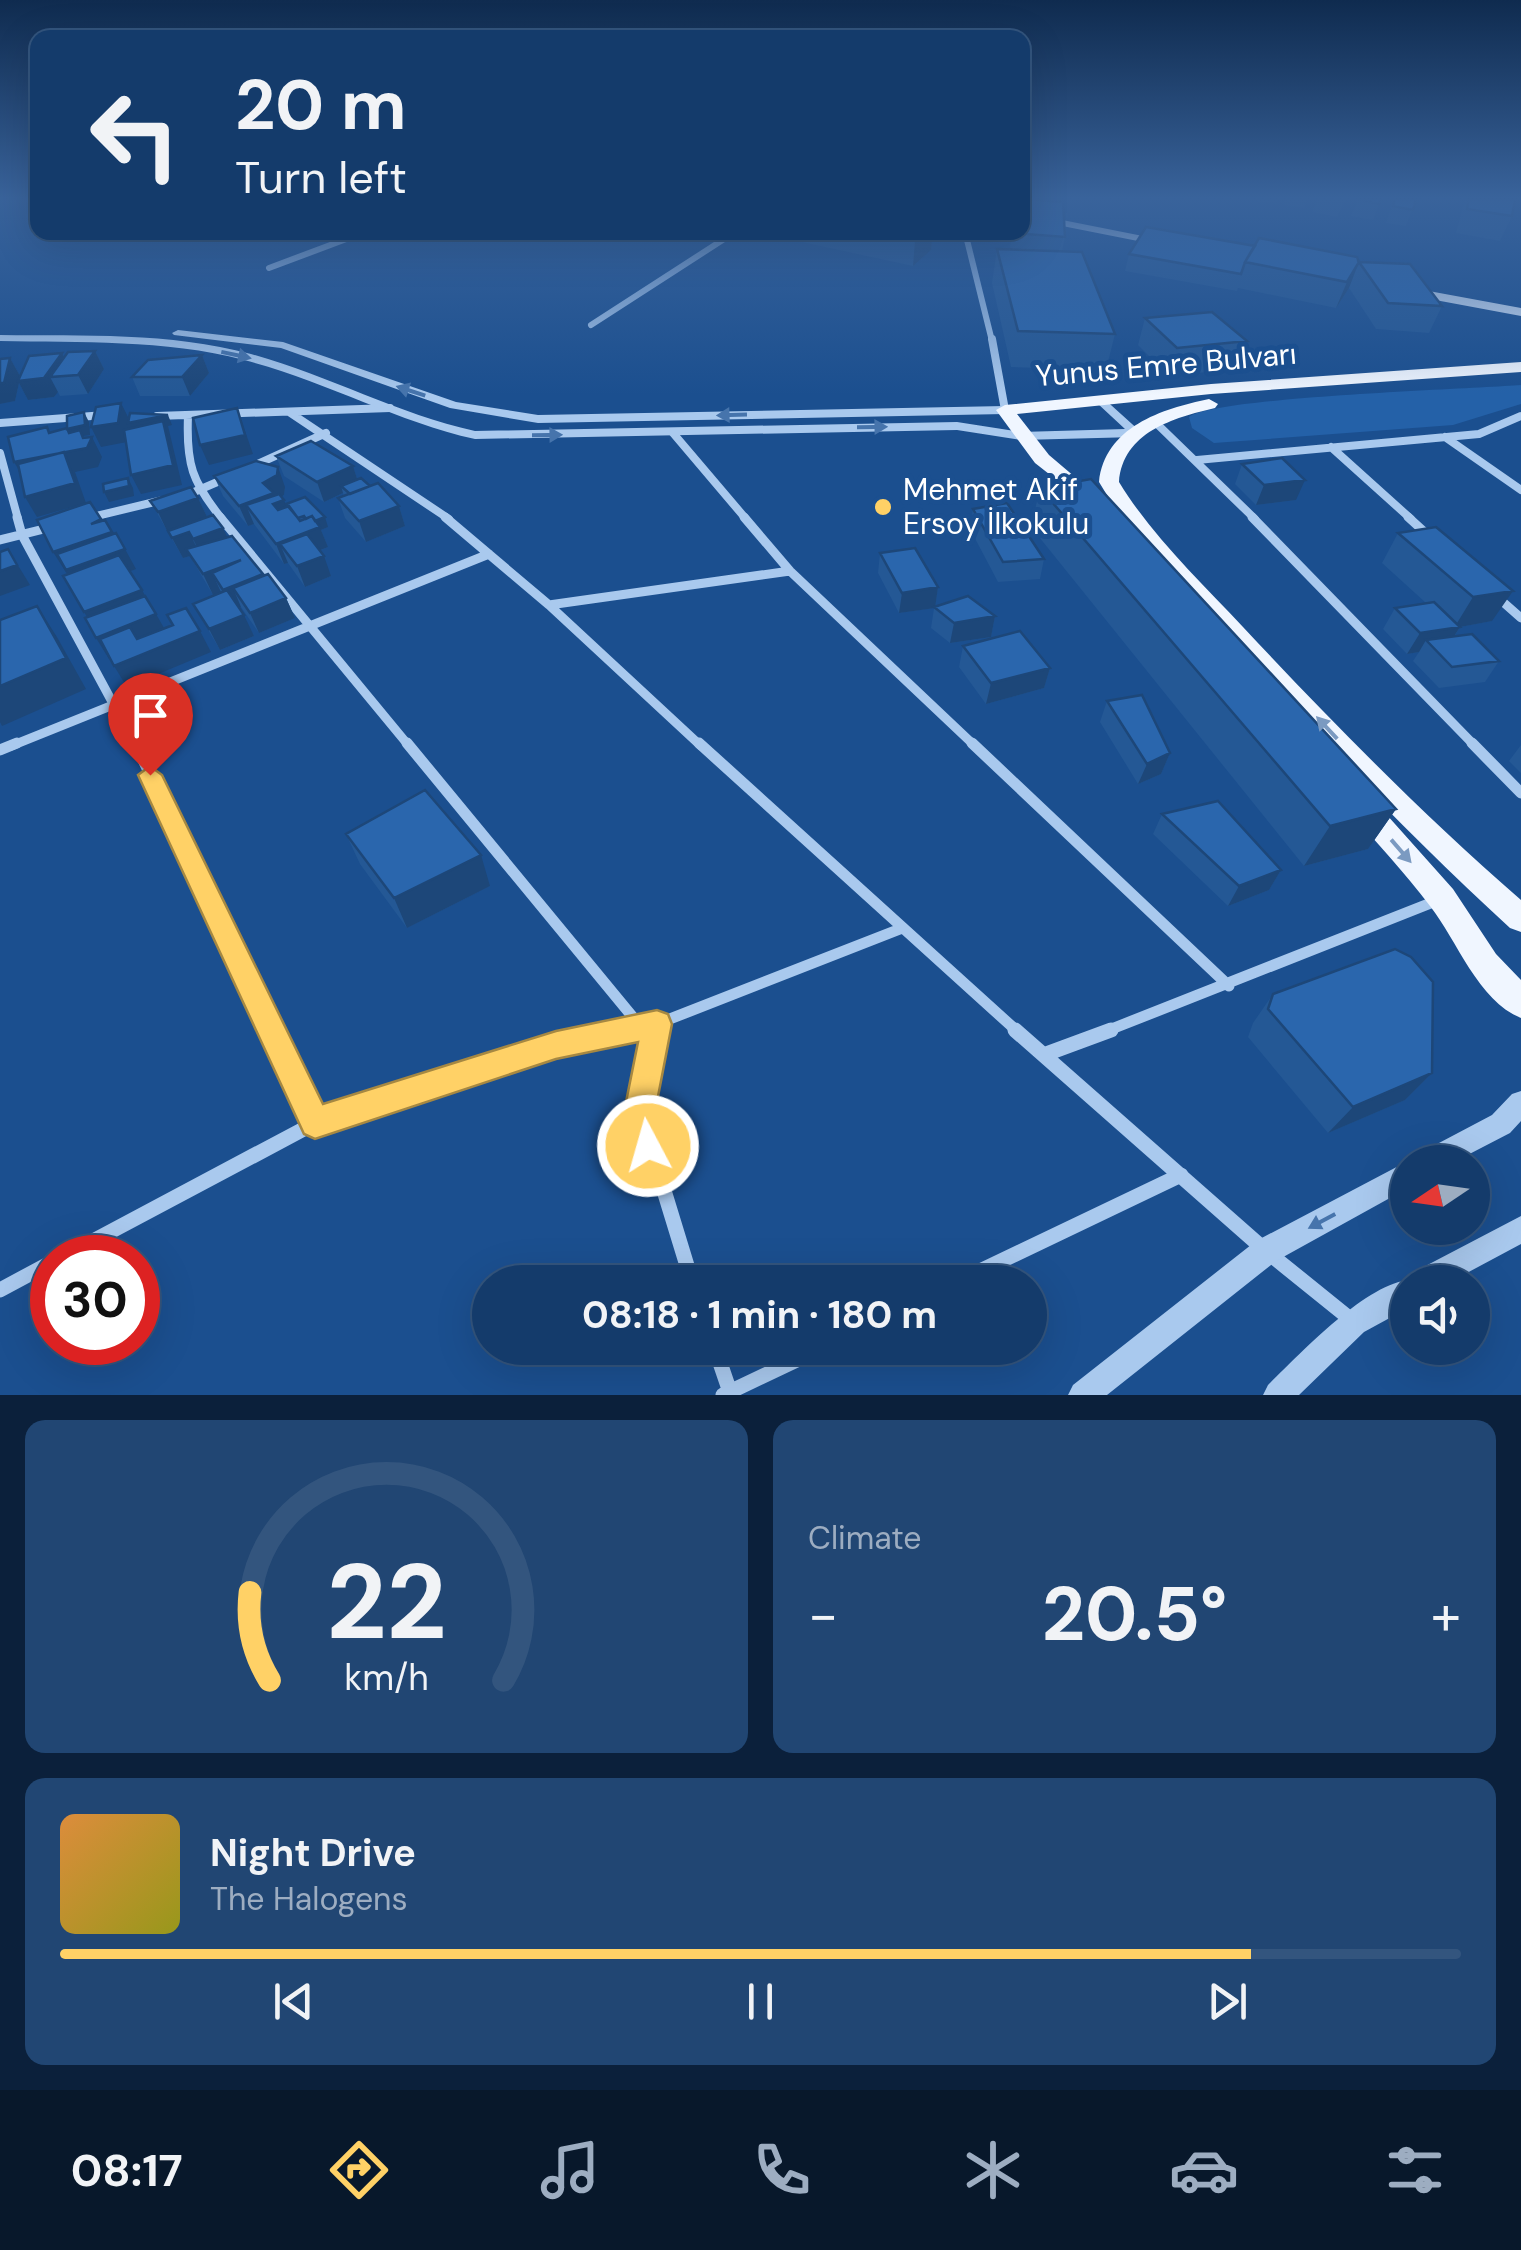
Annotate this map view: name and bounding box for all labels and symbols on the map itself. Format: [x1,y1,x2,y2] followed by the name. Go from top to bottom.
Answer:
[1034,334,1298,395] street label: Yunus Emre Bulvarı
[221,347,252,363] one-way arrow
[395,382,425,397] one-way arrow
[716,408,748,424] one-way arrow
[857,418,889,434] one-way arrow
[532,427,564,443] one-way arrow
[903,470,1089,543] place label: Mehmet Akif Ersoy İlkokulu
[872,496,894,518] marker: Mehmet Akif Ersoy İlkokulu
[108,673,193,776] pin
[1316,716,1339,740] one-way arrow
[1390,838,1412,863] one-way arrow
[596,1094,700,1198] position arrow
[1390,1145,1490,1245] north arrow
[1307,1212,1336,1229] one-way arrow
[30,1235,160,1365] speed limit sign: 30

